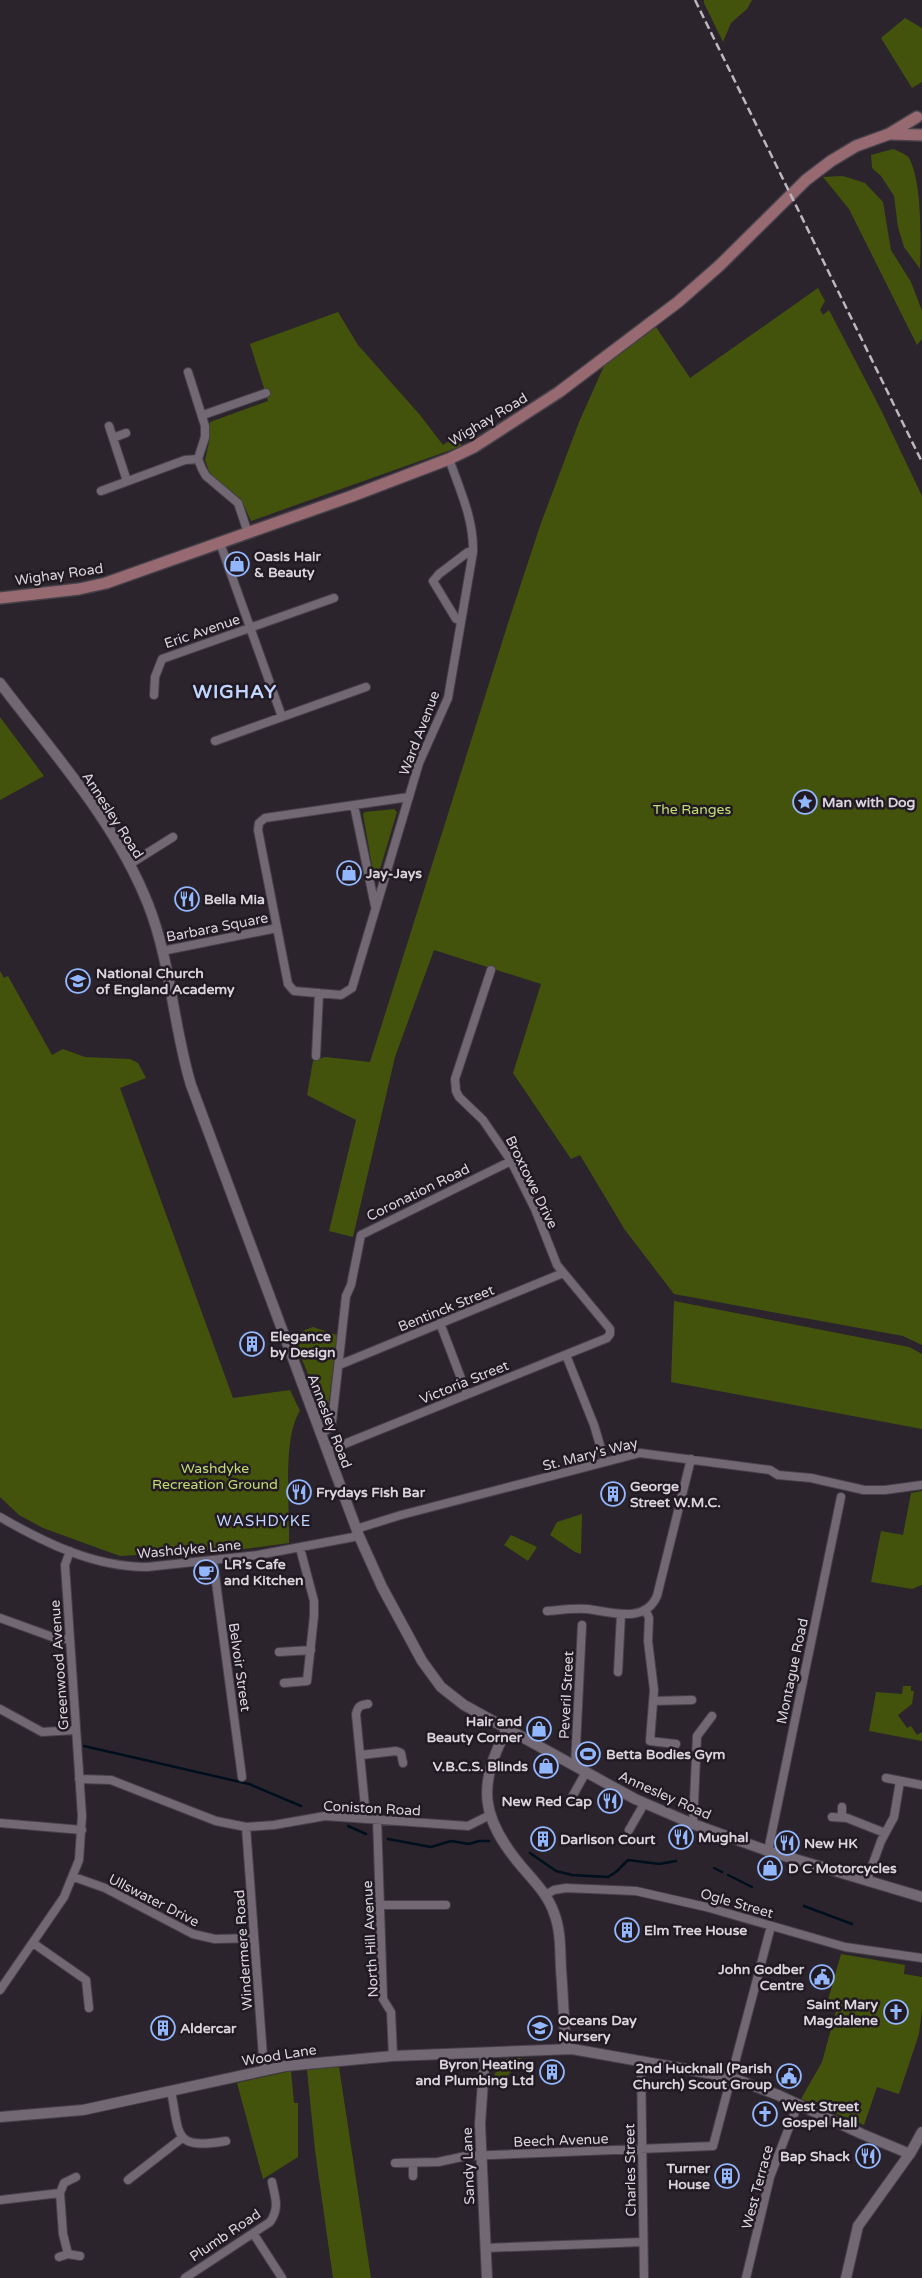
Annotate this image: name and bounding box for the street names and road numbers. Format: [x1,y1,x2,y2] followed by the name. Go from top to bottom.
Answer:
[446,389,531,450] street label: Wighay Road
[14,560,104,589] street label: Wighay Road
[162,611,242,652] street label: Eric Avenue
[396,688,443,778] street label: Ward Avenue
[78,769,147,862] street label: Annesley Road
[165,909,270,946] street label: Barbara Square
[502,1133,561,1232] street label: Broxtowe Drive
[364,1160,473,1225] street label: Coronation Road
[396,1281,497,1335] street label: Bentinck Street
[417,1357,512,1408] street label: Victoria Street
[304,1372,355,1471] street label: Annesley Road
[541,1434,640,1475] street label: St. Mary's Way
[136,1536,242,1563] street label: Washdyke Lane
[46,1599,73,1731] street label: Greenwood Avenue
[773,1617,812,1725] street label: Montague Road
[225,1622,254,1713] street label: Belvoir Street
[556,1650,577,1740] street label: Peveril Street
[616,1767,714,1824] street label: Annesley Road
[323,1797,421,1820] street label: Coniston Road
[106,1870,202,1931] street label: Ullswater Drive
[359,1880,382,1998] street label: North Hill Avenue
[698,1885,776,1922] street label: Ogle Street
[231,1889,256,2011] street label: Windermere Road
[241,2041,318,2070] street label: Wood Lane
[621,2123,640,2217] street label: Charles Street
[459,2127,478,2205] street label: Sandy Lane
[513,2130,609,2151] street label: Beech Avenue
[738,2143,777,2231] street label: West Terrace
[187,2205,264,2265] street label: Plumb Road

